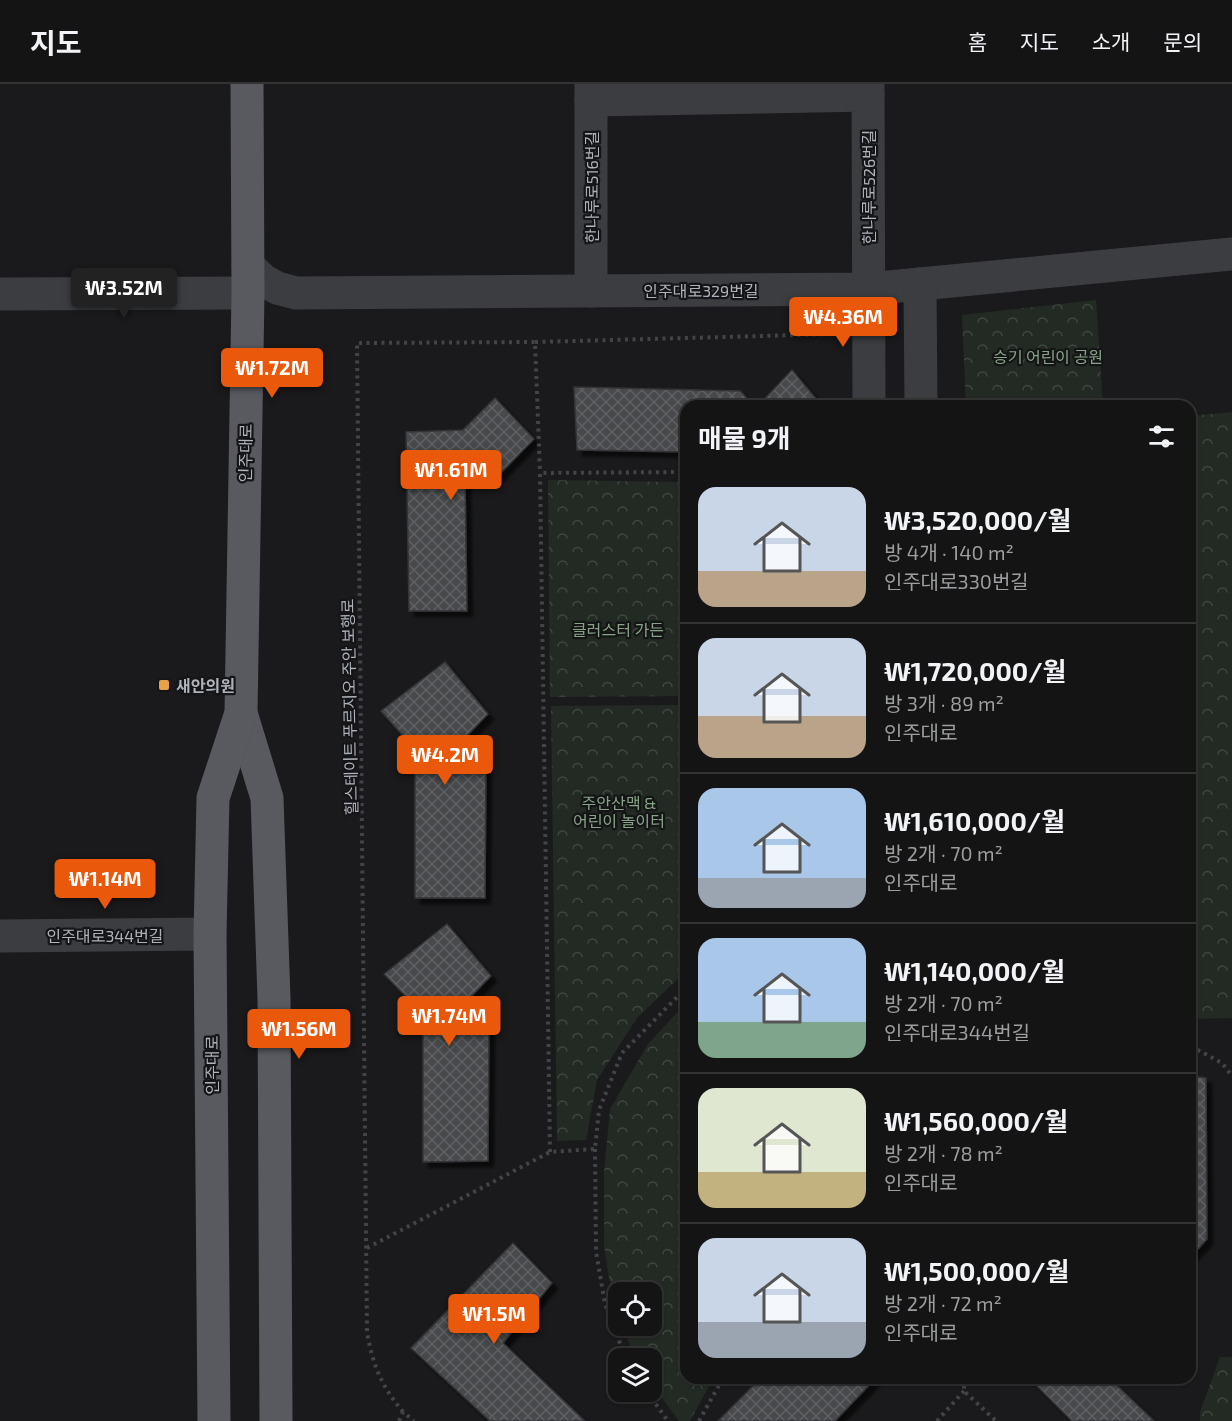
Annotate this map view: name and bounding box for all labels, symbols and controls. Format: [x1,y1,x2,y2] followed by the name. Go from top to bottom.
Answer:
[30,25,82,59] text: 지도
[968,29,987,54] text: 홈
[1020,29,1059,54] text: 지도
[1092,29,1130,54] text: 소개
[1163,29,1202,54] text: 문의
[859,129,878,245] street label: 한나루로526번길
[582,131,601,243] street label: 한나루로516번길
[75,268,173,319] pin: ₩3.52M
[85,275,163,299] text: ₩3.52M
[643,281,759,300] street label: 인주대로329번길
[794,297,892,348] pin: ₩4.36M
[803,304,883,328] text: ₩4.36M
[993,347,1103,366] park label: 승기 어린이 공원
[223,348,321,399] pin: ₩1.72M
[235,355,309,379] text: ₩1.72M
[1145,420,1178,453] icon: filters
[698,422,791,453] text: 매물 9개
[235,423,255,483] street label: 인주대로
[402,450,500,501] pin: ₩1.61M
[415,457,487,481] text: ₩1.61M
[884,504,1072,535] text: ₩3,520,000/월
[746,511,818,583] icon: home
[884,540,1014,564] text: 방 4개 · 140 m²
[884,569,1029,593] text: 인주대로330번길
[338,598,360,816] street label: 힐스테이트 푸르지오 주안 보행로
[572,620,664,639] park label: 클러스터 가든
[884,655,1067,686] text: ₩1,720,000/월
[746,662,818,734] icon: home
[176,676,235,695] place label: 새안의원
[157,678,171,692] marker: 새안의원
[884,691,1004,715] text: 방 3개 · 89 m²
[884,720,958,744] text: 인주대로
[403,735,487,786] pin: ₩4.2M
[411,742,479,766] text: ₩4.2M
[573,793,665,830] park label: 주안산맥 & 어린이 놀이터
[884,805,1065,836] text: ₩1,610,000/월
[746,812,818,884] icon: home
[884,841,1003,865] text: 방 2개 · 70 m²
[56,859,154,910] pin: ₩1.14M
[69,866,141,890] text: ₩1.14M
[884,870,958,894] text: 인주대로
[47,926,163,945] street label: 인주대로344번길
[884,955,1065,986] text: ₩1,140,000/월
[746,962,818,1034] icon: home
[884,991,1003,1015] text: 방 2개 · 70 m²
[400,996,498,1047] pin: ₩1.74M
[411,1003,487,1027] text: ₩1.74M
[250,1009,348,1060] pin: ₩1.56M
[261,1016,337,1040] text: ₩1.56M
[884,1020,1030,1044] text: 인주대로344번길
[202,1035,221,1094] street label: 인주대로
[884,1105,1068,1136] text: ₩1,560,000/월
[746,1112,818,1184] icon: home
[884,1141,1003,1165] text: 방 2개 · 78 m²
[884,1170,958,1194] text: 인주대로
[884,1255,1069,1286] text: ₩1,500,000/월
[746,1262,818,1334] icon: home
[608,1282,662,1402] map controls
[608,1282,662,1336] button: locate
[884,1291,1002,1315] text: 방 2개 · 72 m²
[452,1294,536,1345] pin: ₩1.5M
[462,1301,526,1325] text: ₩1.5M
[884,1320,958,1344] text: 인주대로
[608,1348,662,1402] button: layers

